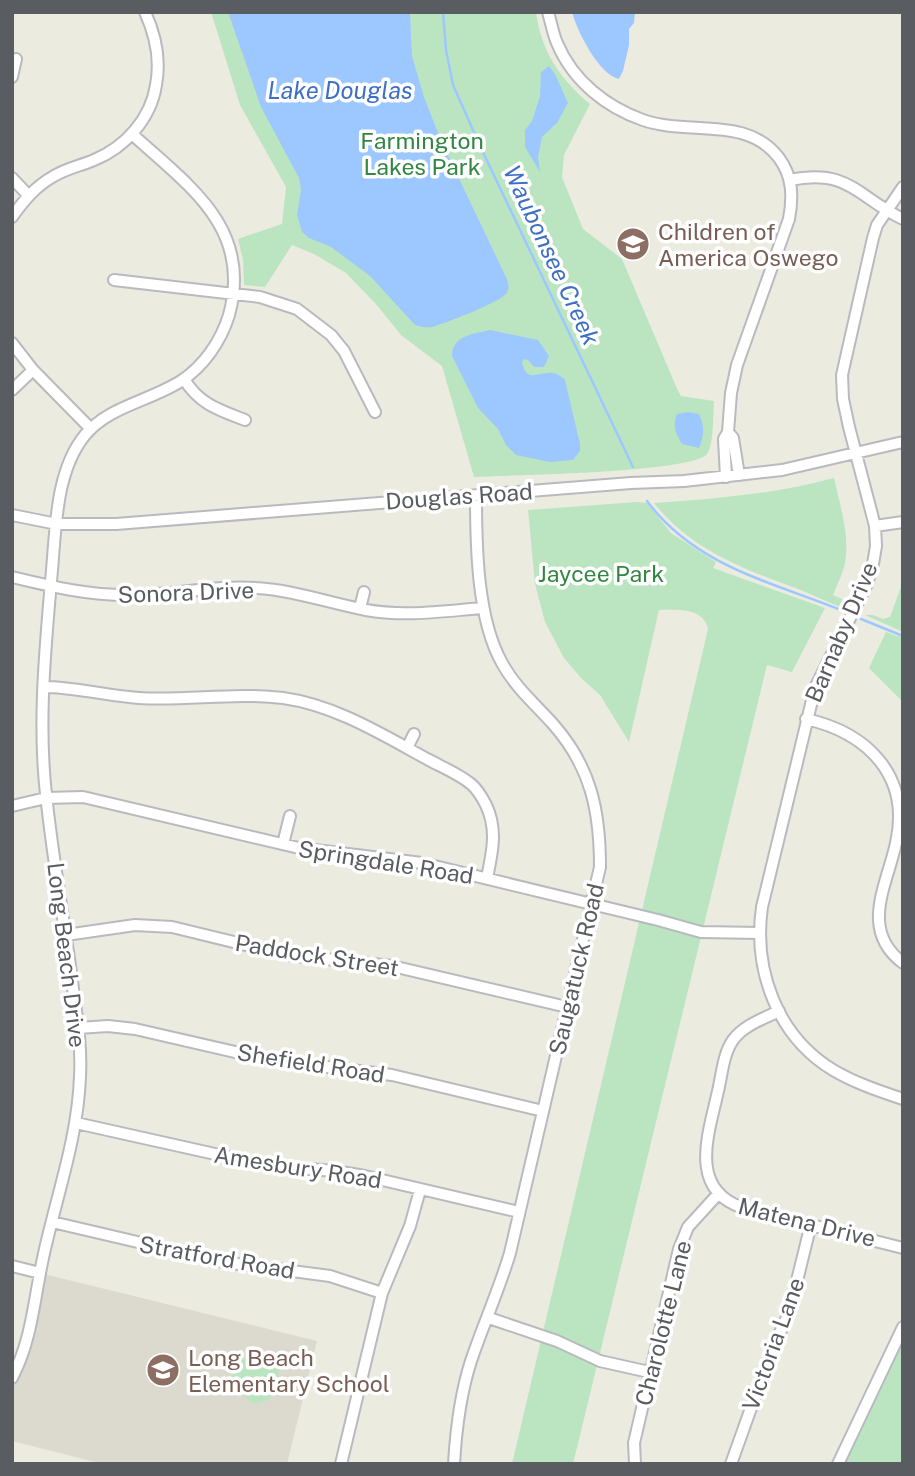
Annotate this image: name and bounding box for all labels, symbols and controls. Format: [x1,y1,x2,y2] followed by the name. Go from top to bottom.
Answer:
[267,76,413,104] water label: Lake Douglas
[360,127,484,180] park label: Farmington Lakes Park
[498,161,606,349] water label: Waubonsee Creek
[658,218,839,271] place label: Children of America Oswego
[614,225,652,263] school or university icon: Children of America Oswego
[384,477,534,515] street label: Douglas Road
[799,558,883,706] street label: Barnaby Drive
[538,560,664,587] park label: Jaycee Park
[117,576,255,608] street label: Sonora Drive
[297,835,475,889] street label: Springdale Road
[42,861,92,1049] street label: Long Beach Drive
[543,881,609,1057] street label: Saugatuck Road
[233,929,401,981] street label: Paddock Street
[235,1038,387,1088] street label: Shefield Road
[212,1140,384,1194] street label: Amesbury Road
[735,1192,879,1252] street label: Matena Drive
[137,1230,297,1284] street label: Stratford Road
[629,1238,697,1408] street label: Charolotte Lane
[736,1274,810,1414] street label: Victoria Lane
[188,1344,390,1397] place label: Long Beach Elementary School
[144,1351,182,1389] school or university icon: Long Beach Elementary School

